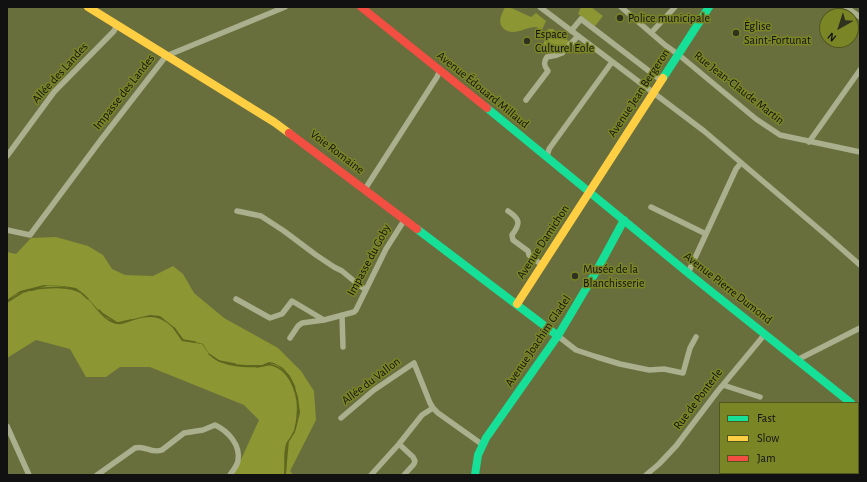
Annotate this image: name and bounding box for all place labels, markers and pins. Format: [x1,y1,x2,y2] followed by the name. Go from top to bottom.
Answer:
[628,11,710,25] place label: Police municipale
[615,13,625,23] marker: Police municipale
[744,19,811,47] place label: Église Saint-Fortunat
[535,27,594,55] place label: Espace Culturel Eole
[731,28,741,38] marker: Église Saint-Fortunat
[522,36,532,46] marker: Espace Culturel Eole
[583,262,645,290] place label: Musée de la Blanchisserie
[570,271,580,281] marker: Musée de la Blanchisserie

